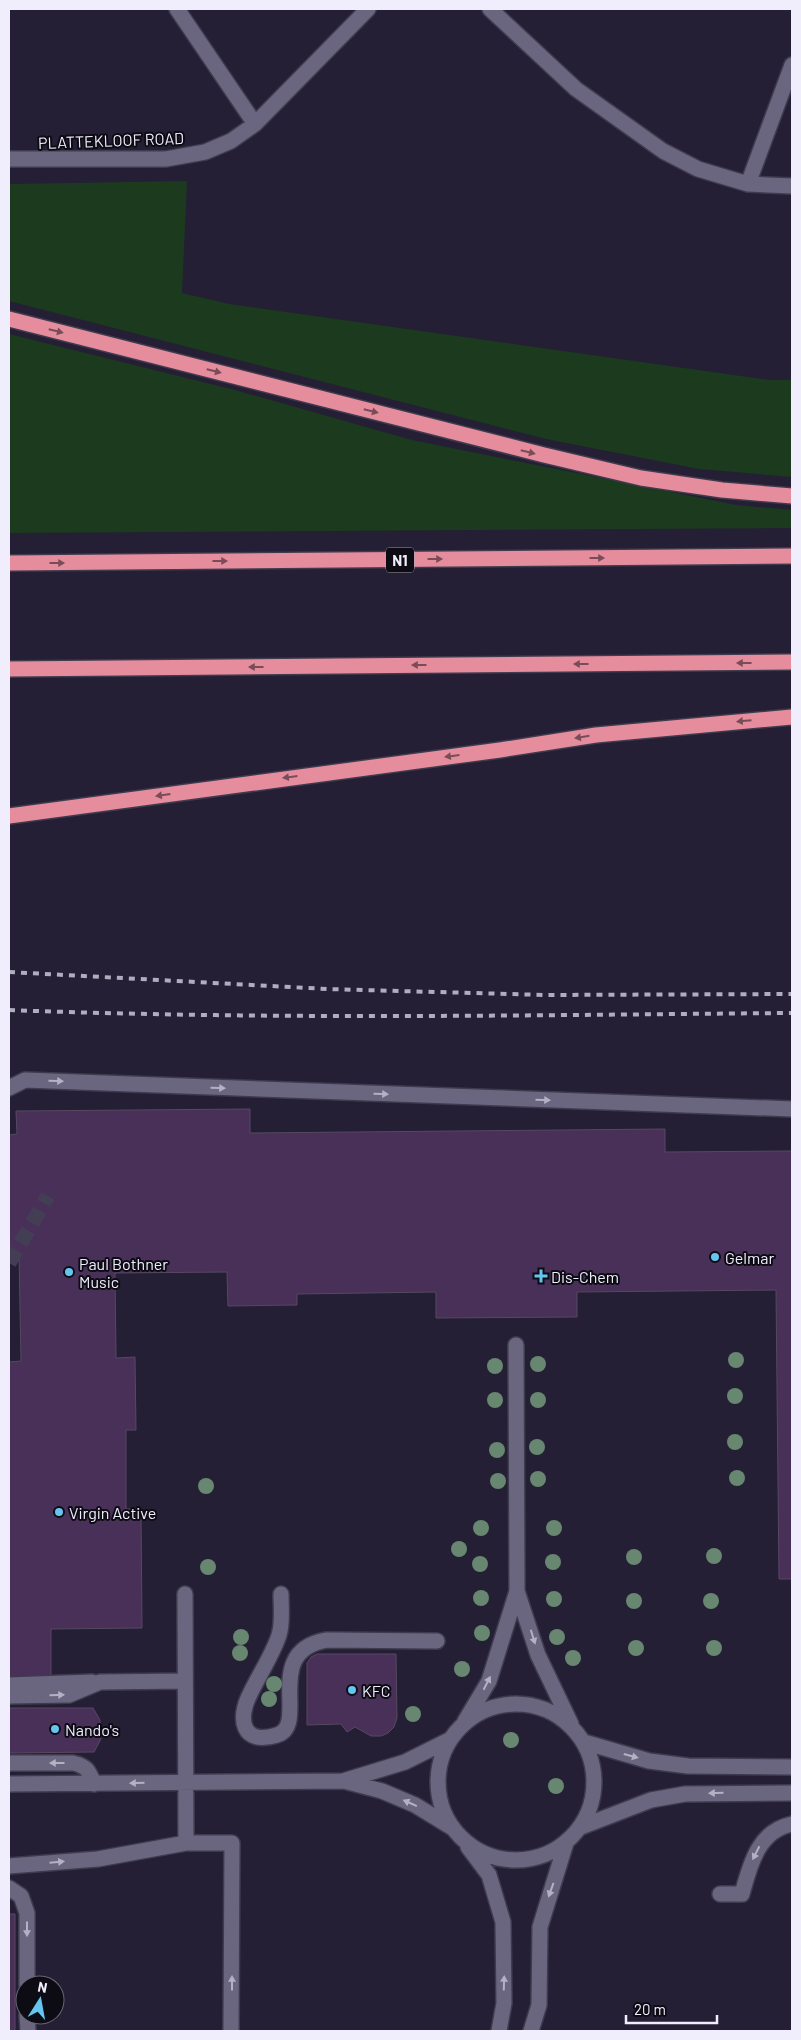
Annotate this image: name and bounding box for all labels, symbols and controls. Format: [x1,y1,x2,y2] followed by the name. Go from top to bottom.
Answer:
[38,128,184,152] street label: PLATTEKLOOF ROAD
[48,327,63,335] one-way arrow
[206,367,221,375] one-way arrow
[363,407,379,415] one-way arrow
[521,448,536,456] one-way arrow
[386,548,414,572] road number: N1
[590,554,606,562] one-way arrow
[427,555,443,563] one-way arrow
[212,557,228,565] one-way arrow
[50,558,66,566] one-way arrow
[735,659,751,667] one-way arrow
[573,660,589,668] one-way arrow
[410,661,426,669] one-way arrow
[248,663,264,671] one-way arrow
[735,717,751,725] one-way arrow
[574,733,590,741] one-way arrow
[443,752,459,760] one-way arrow
[282,774,298,782] one-way arrow
[155,791,171,799] one-way arrow
[48,1078,64,1086] one-way arrow
[211,1084,227,1092] one-way arrow
[373,1090,389,1098] one-way arrow
[535,1096,551,1104] one-way arrow
[725,1248,774,1267] place label: Gelmar
[709,1251,721,1263] marker: Gelmar
[79,1254,168,1291] place label: Paul Bothner Music
[63,1266,75,1278] marker: Paul Bothner Music
[551,1267,619,1286] place label: Dis-Chem
[535,1270,547,1282] marker: Dis-Chem
[69,1503,156,1522] place label: Virgin Active
[53,1506,65,1518] marker: Virgin Active
[529,1630,537,1645] one-way arrow
[483,1676,491,1690] one-way arrow
[362,1681,391,1700] place label: KFC
[346,1684,358,1696] marker: KFC
[50,1691,66,1699] one-way arrow
[65,1720,119,1739] place label: Nando's
[49,1723,61,1735] marker: Nando's
[623,1752,638,1760] one-way arrow
[49,1759,65,1767] one-way arrow
[129,1779,145,1787] one-way arrow
[708,1789,724,1797] one-way arrow
[403,1799,417,1807] one-way arrow
[752,1846,760,1860] one-way arrow
[50,1858,66,1866] one-way arrow
[547,1882,554,1897] one-way arrow
[23,1922,31,1938] one-way arrow
[228,1974,236,1990] one-way arrow
[15,1975,65,2025] north arrow
[501,1975,509,1991] one-way arrow
[36,1978,49,1996] text: N
[626,1992,717,2024] scale bar
[634,2000,666,2018] text: 20 m

